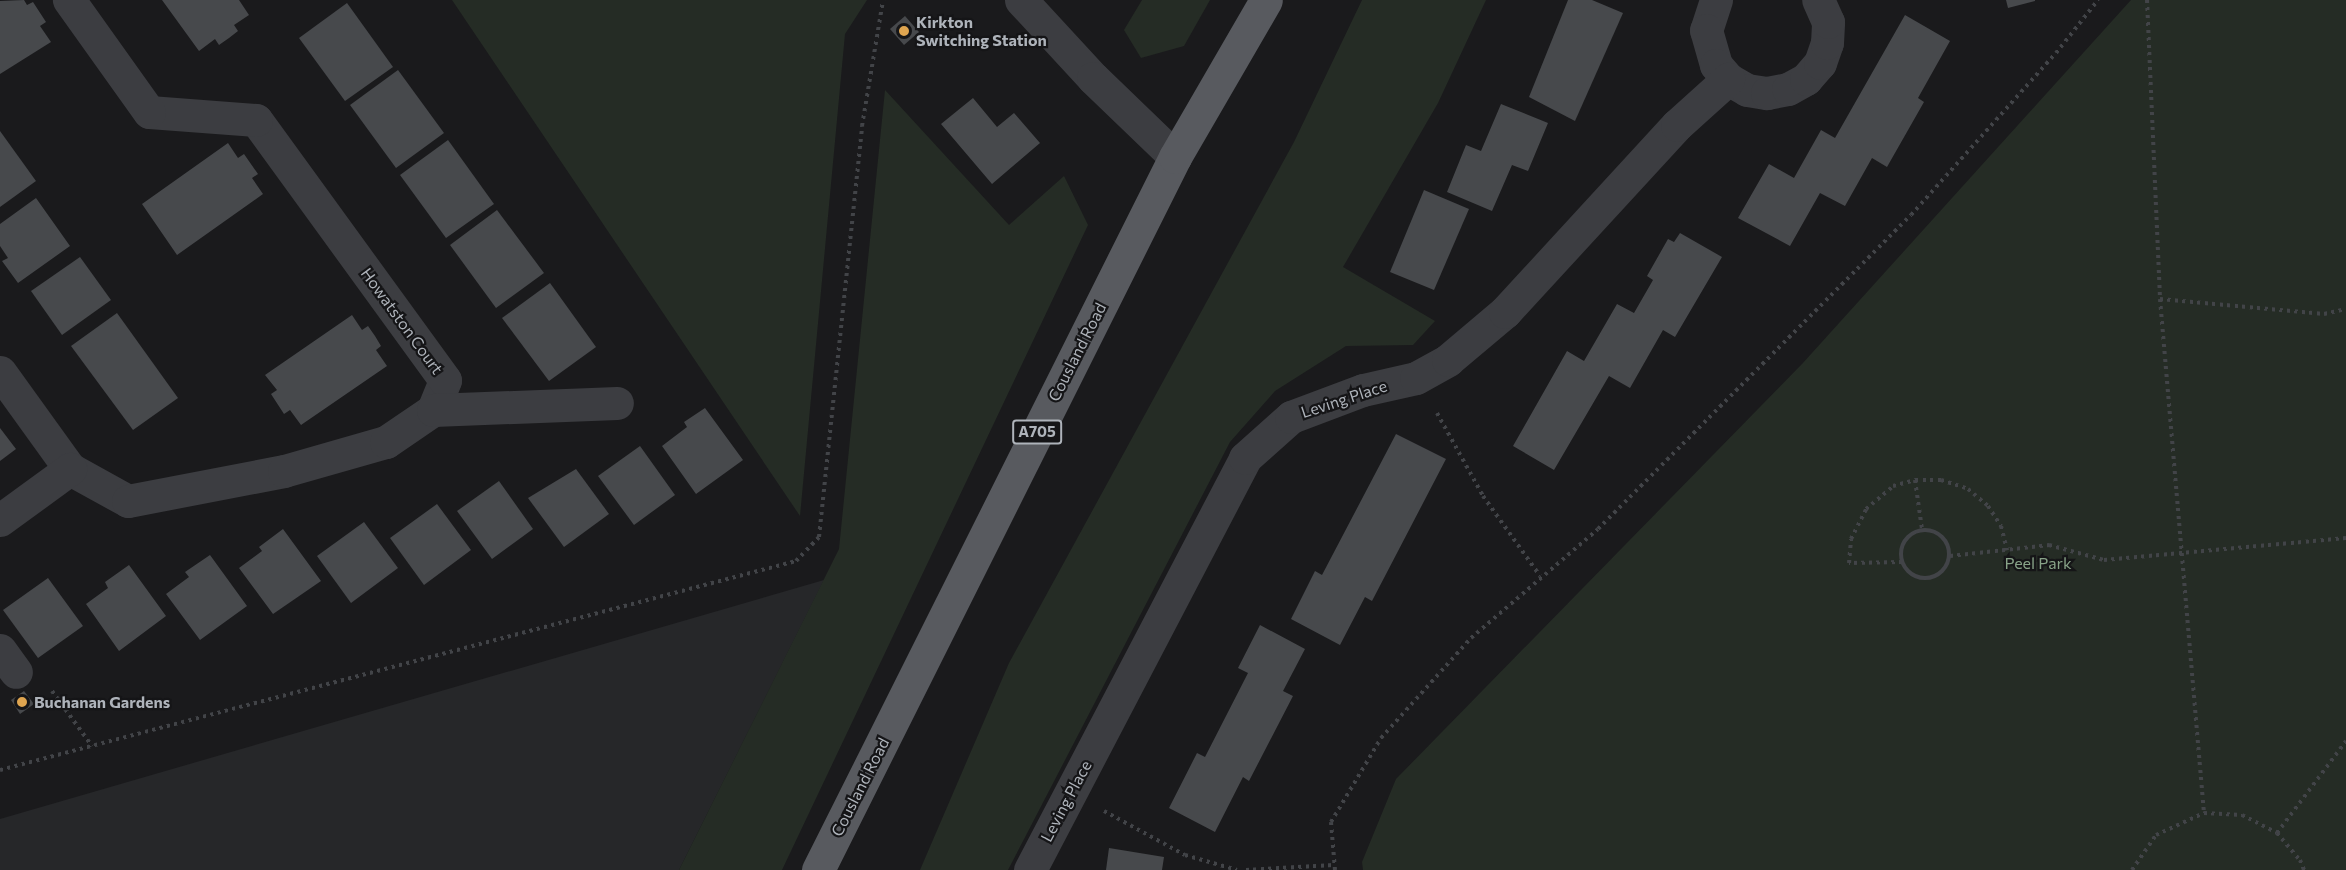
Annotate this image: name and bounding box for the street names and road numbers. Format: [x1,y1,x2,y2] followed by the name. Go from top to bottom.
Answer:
[357,264,447,378] street label: Howatston Court
[1044,300,1110,404] street label: Cousland Road
[1299,376,1389,422] street label: Leving Place
[1012,420,1062,444] road number: A705
[827,735,893,839] street label: Cousland Road
[1037,757,1095,845] street label: Leving Place

